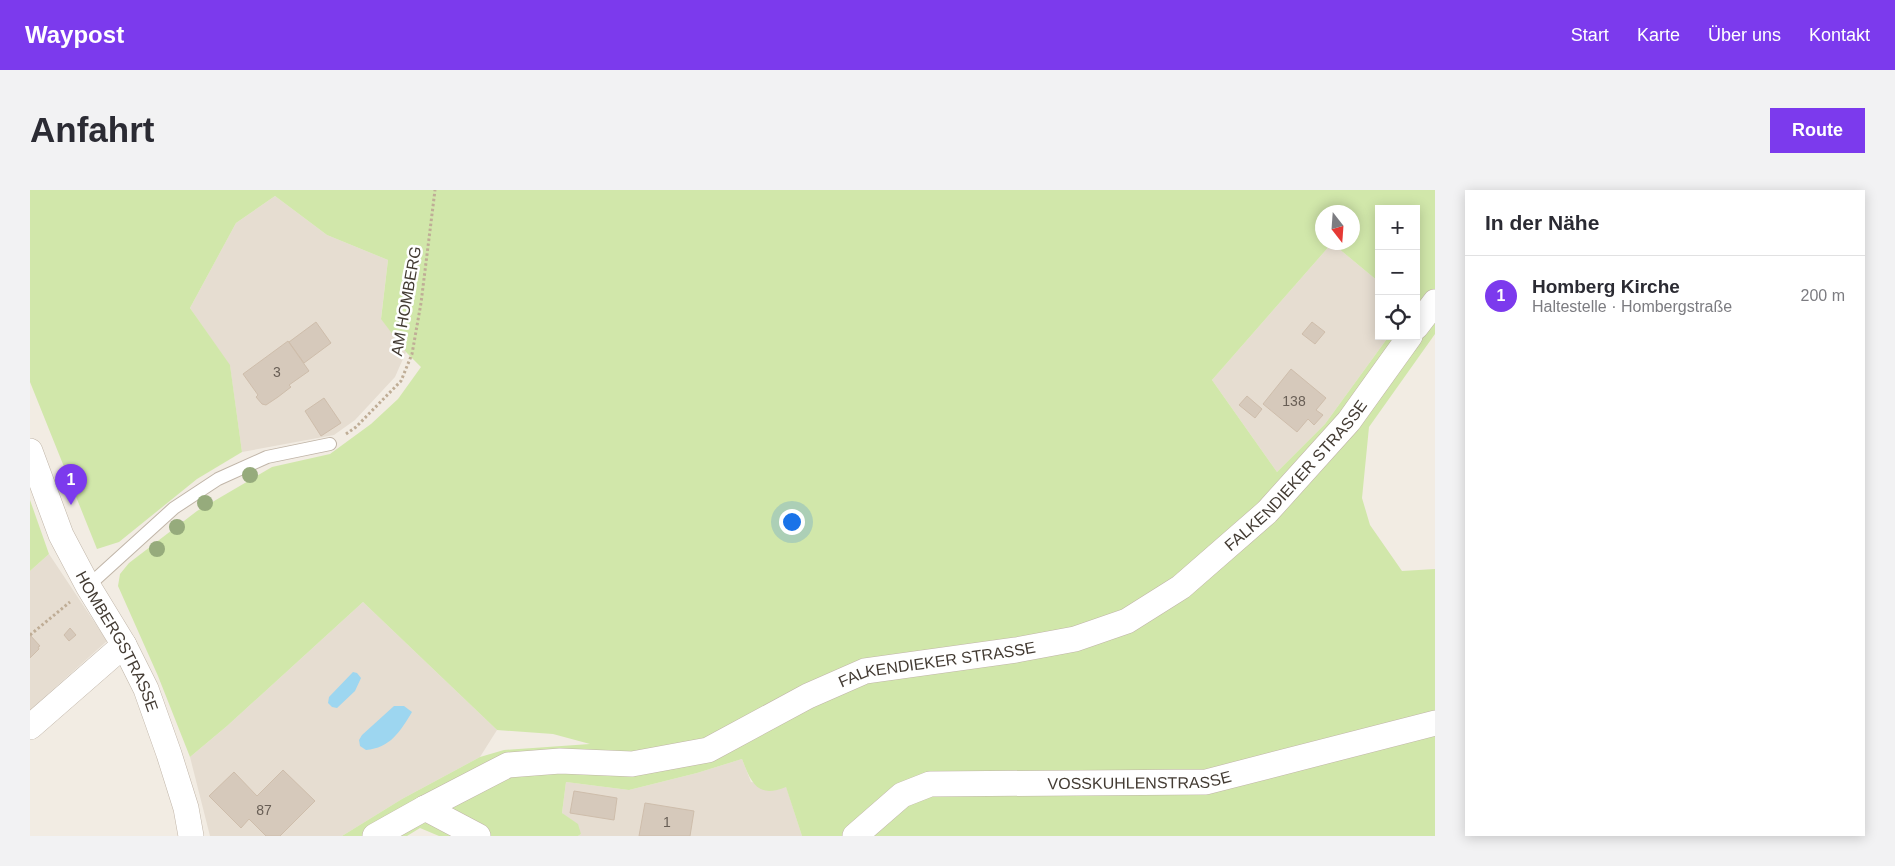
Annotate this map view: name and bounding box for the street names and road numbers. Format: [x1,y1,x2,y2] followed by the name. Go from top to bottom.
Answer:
[388,245,424,357] street label: AM HOMBERG
[1221,397,1370,554] street label: FALKENDIEKER STRASSE
[73,568,162,714] street label: HOMBERGSTRASSE
[836,638,1037,690] street label: FALKENDIEKER STRASSE
[1047,767,1233,792] street label: VOSSKUHLENSTRASSE

